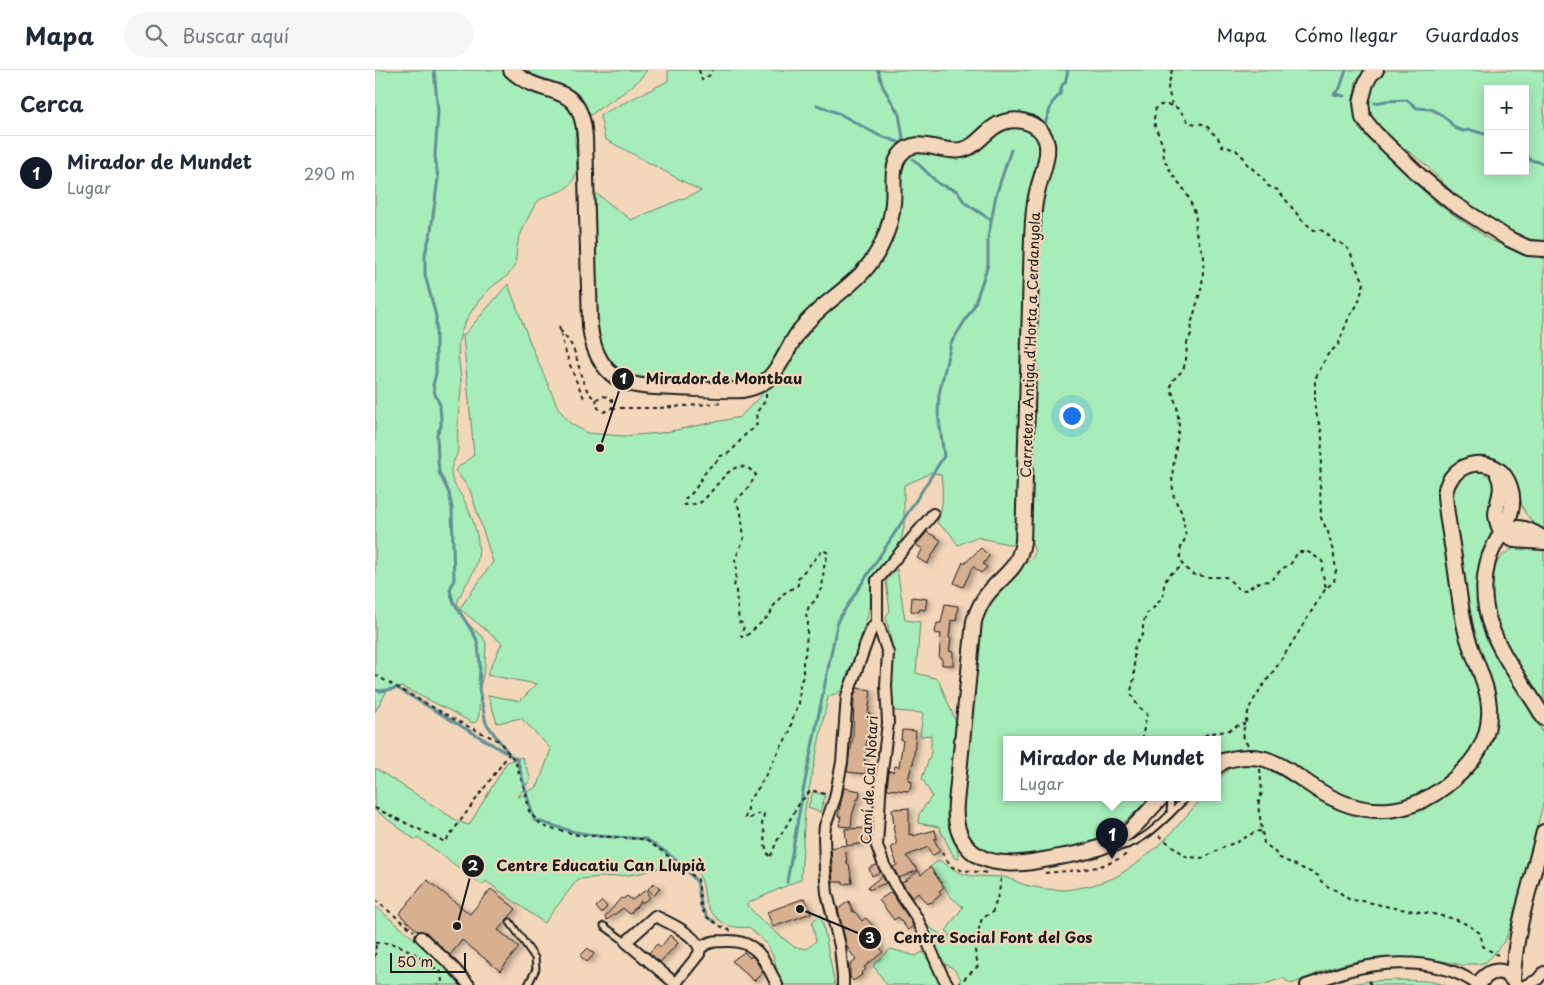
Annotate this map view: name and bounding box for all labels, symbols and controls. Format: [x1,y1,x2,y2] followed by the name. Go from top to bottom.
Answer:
[124,12,474,57] search box
[25,17,94,53] text: Mapa
[142,21,170,49] icon: search
[182,21,289,49] text: Buscar aquí
[1217,21,1266,48] text: Mapa
[1294,21,1397,48] text: Cómo llegar
[1425,21,1519,48] text: Guardados
[1484,85,1529,175] map controls
[1484,85,1529,130] button: +
[20,87,84,119] text: Cerca
[1484,130,1529,175] button: −
[67,147,252,175] text: Mirador de Mundet
[32,161,40,185] text: 1
[304,161,355,185] text: 290 m
[67,175,111,199] text: Lugar
[1015,212,1045,478] street label: Carretera Antiga d'Horta a Cerdanyola
[611,364,812,394] callout: Mirador de Montbau
[619,366,627,389] text: 1
[646,366,802,389] text: Mirador de Montbau
[1059,403,1085,429] your location
[855,715,883,845] street label: Camí de Cal Notari
[1003,736,1221,801] popup
[1020,743,1205,771] text: Mirador de Mundet
[1020,771,1064,795] text: Lugar
[1096,818,1128,859] pin: 1
[461,851,715,881] callout: Centre Educatiu Can Llupià
[468,853,479,876] text: 2
[496,853,706,876] text: Centre Educatiu Can Llupià
[858,923,1104,953] callout: Centre Social Font del Gos
[865,925,875,948] text: 3
[894,925,1092,948] text: Centre Social Font del Gos
[390,950,466,973] scale bar
[397,951,433,972] text: 50 m

